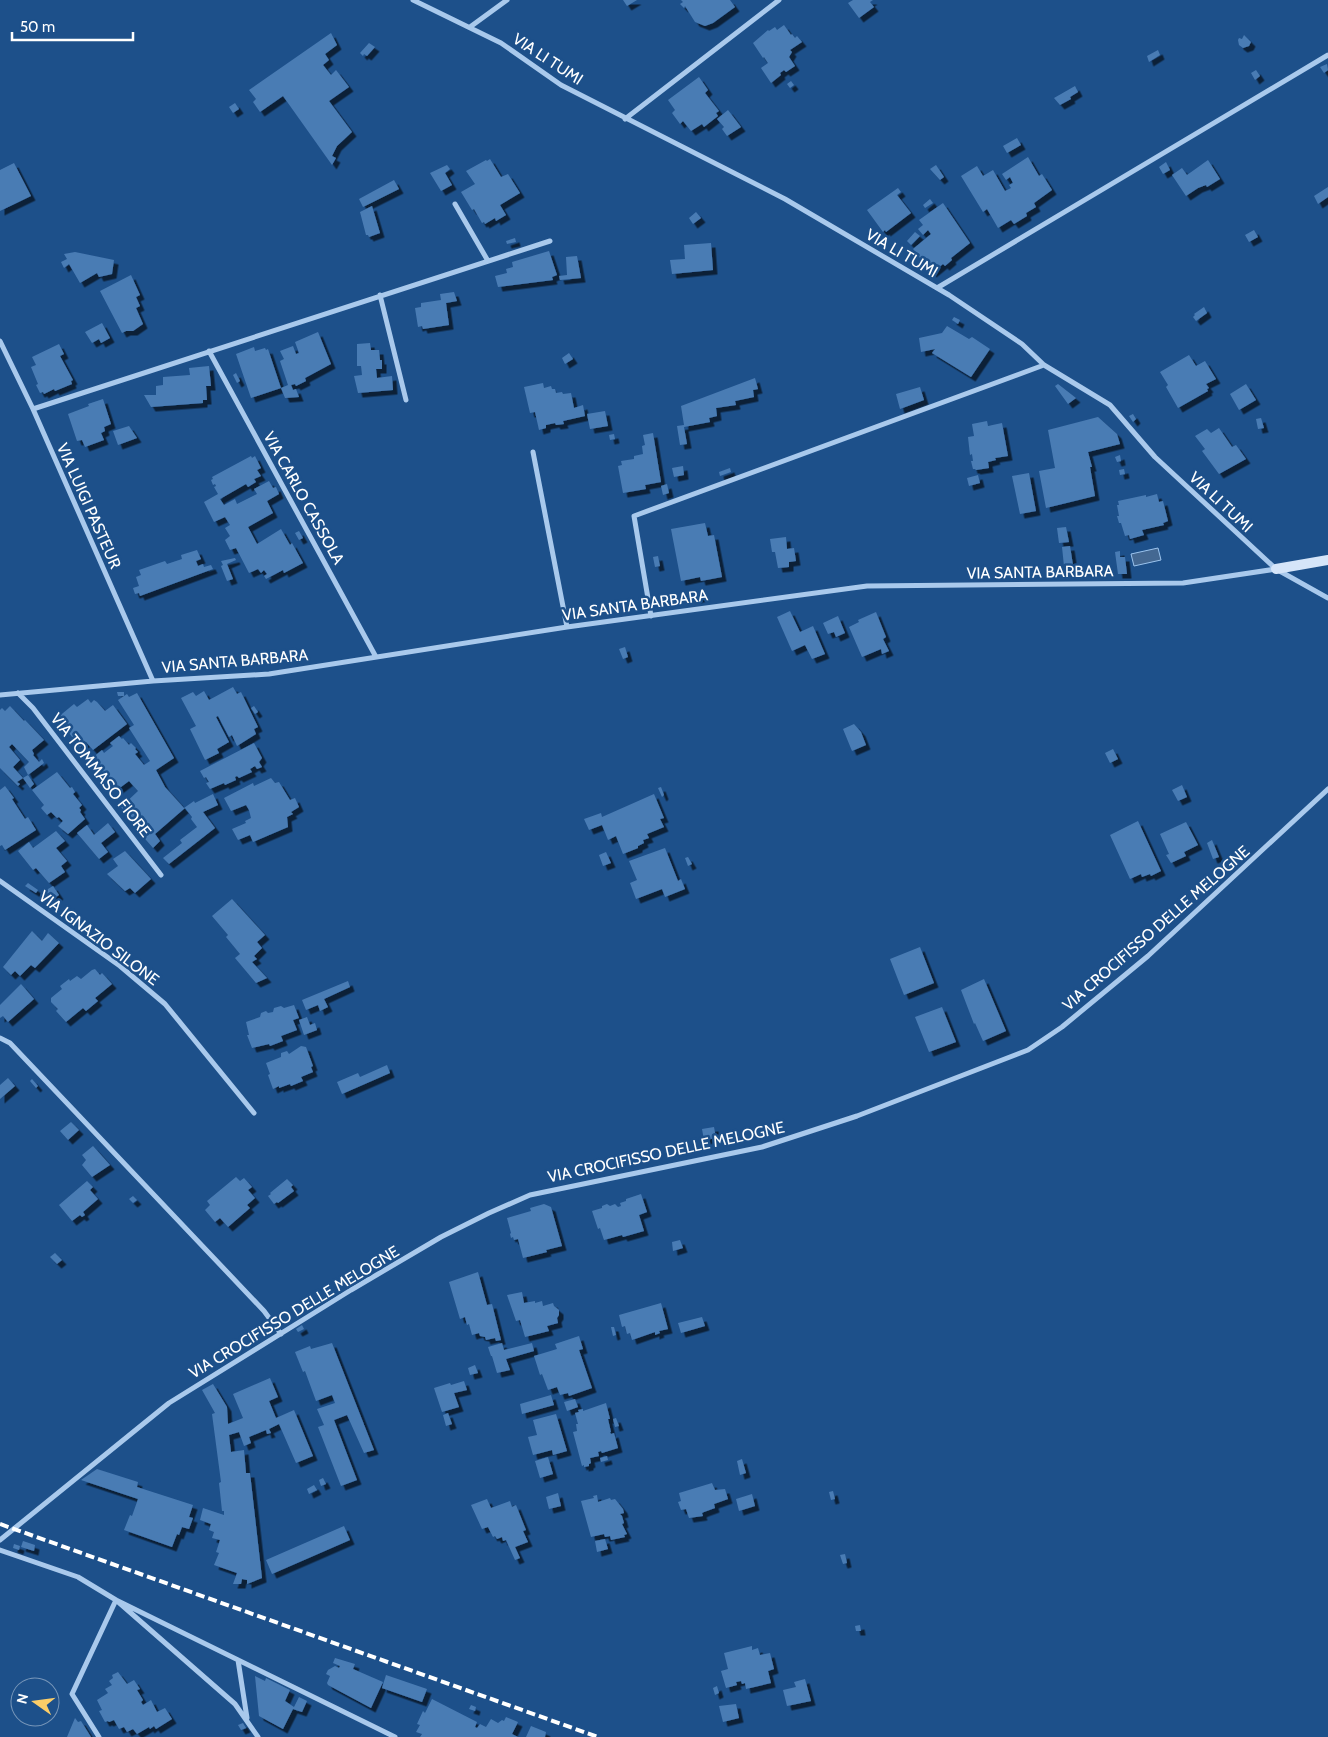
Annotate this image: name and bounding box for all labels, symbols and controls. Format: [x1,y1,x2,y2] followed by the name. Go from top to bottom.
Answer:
[12,10,134,42] scale bar
[20,18,55,36] text: 50 m
[509,29,587,89] street label: VIA LI TUMI
[863,225,941,281] street label: VIA LI TUMI
[260,428,348,568] street label: VIA CARLO CASSOLA
[53,440,125,572] street label: VIA LUIGI PASTEUR
[1185,468,1257,536] street label: VIA LI TUMI
[966,561,1114,583] street label: VIA SANTA BARBARA
[561,585,709,625] street label: VIA SANTA BARBARA
[161,645,309,677] street label: VIA SANTA BARBARA
[47,709,155,841] street label: VIA TOMMASO FIORE
[1059,841,1254,1014] street label: VIA CROCIFISSO DELLE MELOGNE
[35,887,163,989] street label: VIA IGNAZIO SILONE
[546,1118,786,1186] street label: VIA CROCIFISSO DELLE MELOGNE
[186,1242,403,1382] street label: VIA CROCIFISSO DELLE MELOGNE
[10,1677,60,1727] north arrow
[12,1692,32,1706] text: N

